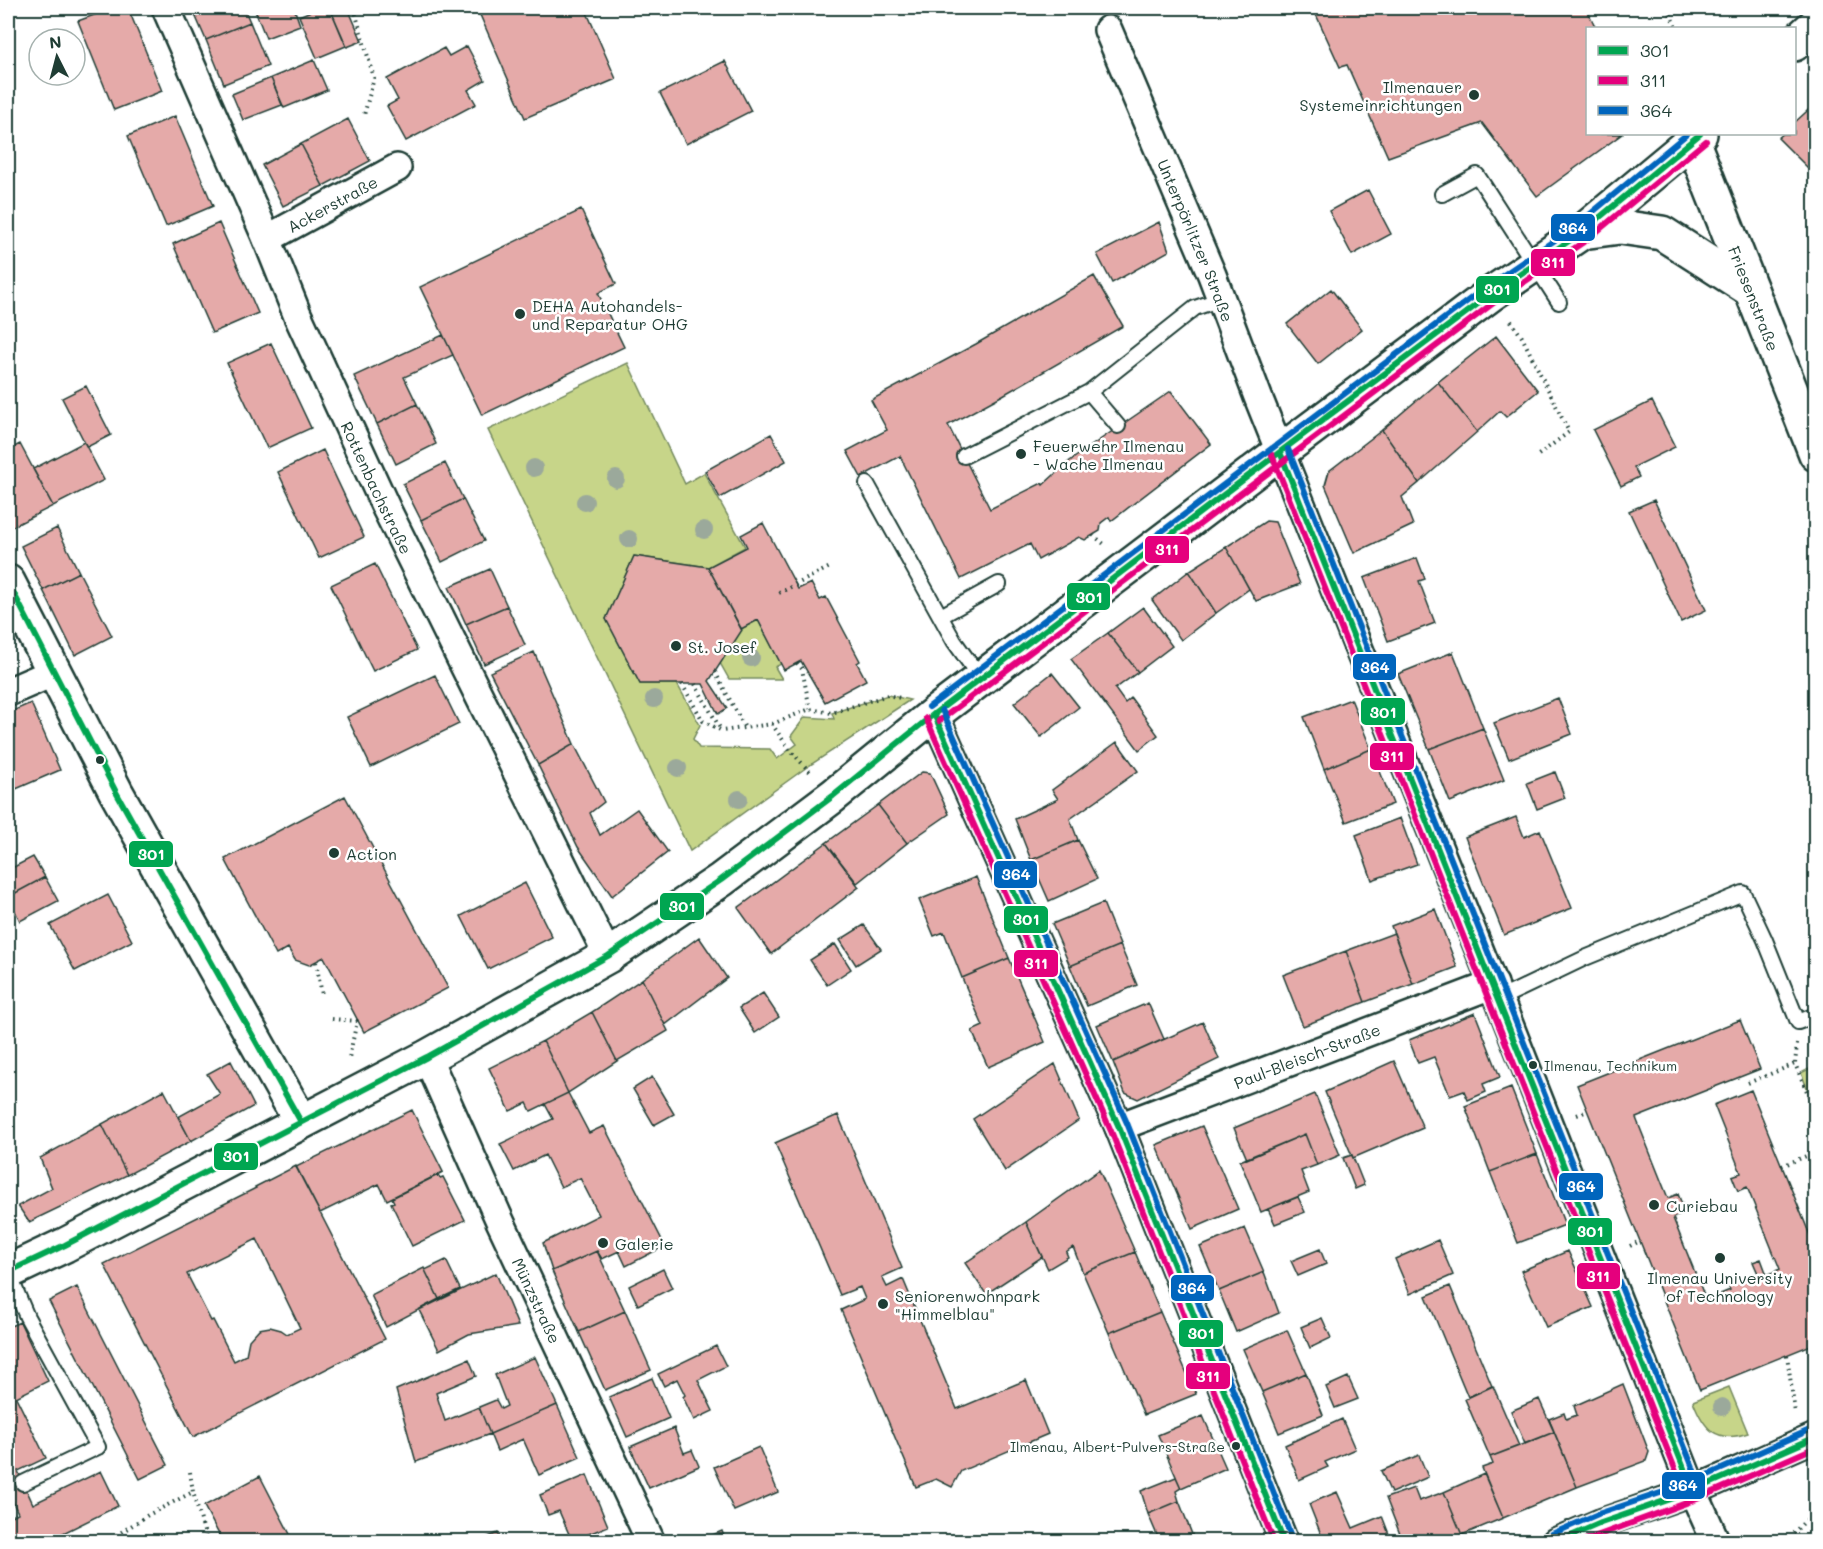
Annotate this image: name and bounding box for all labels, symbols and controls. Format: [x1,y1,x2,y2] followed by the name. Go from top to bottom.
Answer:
[27,27,87,87] north arrow
[1586,27,1796,135] legend
[48,31,63,53] text: N
[1640,38,1670,62] text: 301
[1640,68,1667,92] text: 311
[1299,76,1462,115] place label: Ilmenauer Systemeinrichtungen
[1467,88,1481,102] marker: Ilmenauer Systemeinrichtungen
[1640,98,1672,122] text: 364
[1153,156,1239,324] street label: Unterpörlitzer Straße
[283,170,381,237] street label: Ackerstraße
[1550,213,1596,242] line badge: 364
[1558,217,1588,238] text: 364
[1724,243,1785,354] street label: Friesenstraße
[1530,248,1576,277] line badge: 311
[1541,251,1565,272] text: 311
[1475,275,1520,304] line badge: 301
[1484,278,1510,299] text: 301
[532,295,688,334] place label: DEHA Autohandels- und Reparatur OHG
[513,307,527,321] marker: DEHA Autohandels- und Reparatur OHG
[337,418,418,557] street label: Rottenbachstraße
[1033,435,1184,474] place label: Feuerwehr Ilmenau - Wache Ilmenau
[1014,447,1028,461] marker: Feuerwehr Ilmenau - Wache Ilmenau
[1144,535,1190,564] line badge: 311
[1155,538,1179,559] text: 311
[1066,582,1111,611] line badge: 301
[1076,586,1102,607] text: 301
[688,636,757,657] place label: St. Josef
[669,639,683,653] marker: St. Josef
[1352,653,1397,681] line badge: 364
[1360,656,1390,677] text: 364
[1360,697,1406,726] line badge: 301
[1370,701,1396,722] text: 301
[1369,742,1415,771] line badge: 311
[1380,745,1404,766] text: 311
[94,754,106,766] unlabelled marker
[128,840,174,868] line badge: 301
[138,843,164,864] text: 301
[346,843,397,864] place label: Action
[327,846,341,860] marker: Action
[993,860,1038,889] line badge: 364
[1001,863,1031,884] text: 364
[659,892,705,921] line badge: 301
[669,895,695,916] text: 301
[1003,905,1049,934] line badge: 301
[1013,908,1039,929] text: 301
[1013,949,1059,978] line badge: 311
[1024,952,1048,973] text: 311
[1231,1018,1383,1093] street label: Paul-Bleisch-Straße
[1544,1056,1677,1075] place label: Ilmenau, Technikum
[1527,1059,1539,1071] marker: Ilmenau, Technikum
[213,1142,259,1171] line badge: 301
[223,1145,249,1166] text: 301
[1558,1172,1604,1201] line badge: 364
[1566,1175,1596,1196] text: 364
[1666,1195,1738,1216] place label: Curiebau
[1647,1198,1661,1212] marker: Curiebau
[1567,1217,1613,1246] line badge: 301
[1577,1220,1603,1241] text: 301
[615,1233,674,1254] place label: Galerie
[596,1236,610,1250] marker: Galerie
[1713,1251,1727,1265] marker: Ilmenau University of Technology
[508,1254,566,1346] street label: Münzstraße
[1576,1262,1621,1290] line badge: 311
[1586,1265,1610,1286] text: 311
[1647,1267,1793,1306] place label: Ilmenau University of Technology
[1170,1274,1215,1302] line badge: 364
[1177,1277,1207,1298] text: 364
[895,1285,1040,1324] place label: Seniorenwohnpark "Himmelblau"
[876,1297,890,1311] marker: Seniorenwohnpark "Himmelblau"
[1178,1319,1224,1348] line badge: 301
[1188,1322,1214,1343] text: 301
[1185,1362,1231,1390] line badge: 311
[1196,1365,1220,1386] text: 311
[1010,1437,1225,1456] place label: Ilmenau, Albert-Pulvers-Straße
[1230,1440,1242,1452] marker: Ilmenau, Albert-Pulvers-Straße
[1661,1471,1706,1500] line badge: 364
[1668,1474,1698,1495] text: 364

